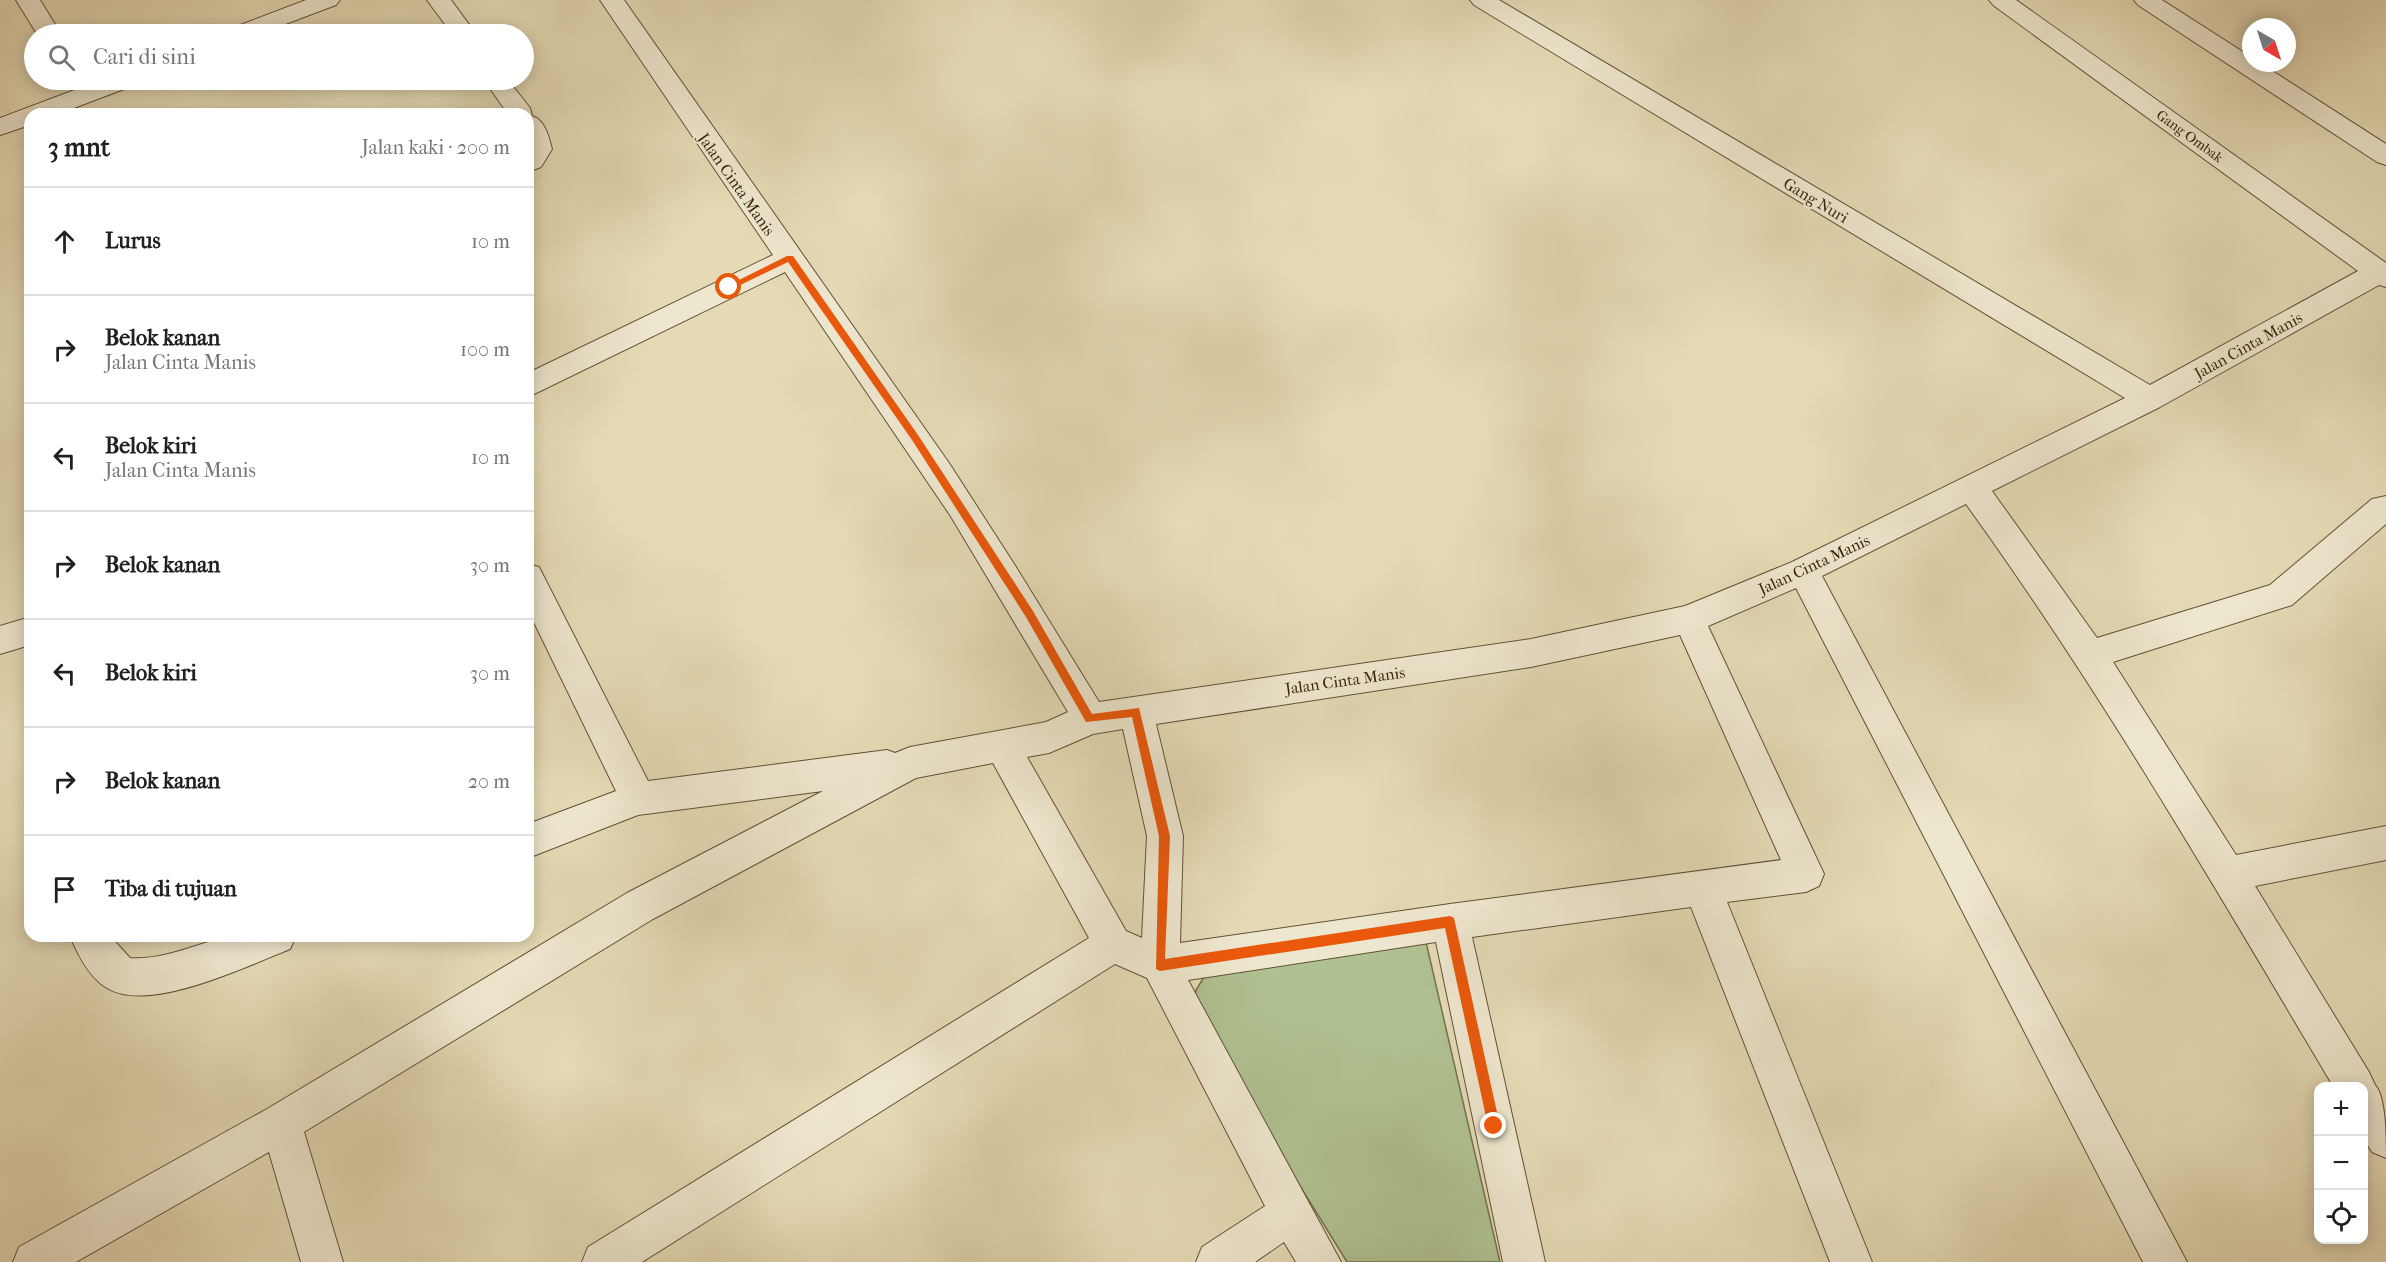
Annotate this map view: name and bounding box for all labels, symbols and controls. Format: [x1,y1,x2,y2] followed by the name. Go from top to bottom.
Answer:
[2242,18,2296,72] north arrow
[24,24,534,90] search box
[45,41,78,74] icon: search
[93,44,196,70] text: Cari di sini
[2153,106,2227,167] street label: Gang Ombak
[693,128,779,239] street label: Jalan Cinta Manis
[48,132,110,163] text: 3 mnt
[361,136,510,159] text: Jalan kaki · 200 m
[1780,174,1852,227] street label: Gang Nuri
[48,225,81,258] icon: ahead
[105,228,161,254] text: Lurus
[471,230,510,253] text: 10 m
[715,273,741,299] route start
[2189,308,2306,384] street label: Jalan Cinta Manis
[105,325,220,351] text: Belok kanan
[48,333,81,366] icon: right
[460,338,510,361] text: 100 m
[105,351,256,374] text: Jalan Cinta Manis
[105,433,197,459] text: Belok kiri
[48,441,81,474] icon: left
[471,446,510,469] text: 10 m
[105,459,256,482] text: Jalan Cinta Manis
[1754,530,1873,599] street label: Jalan Cinta Manis
[48,549,81,582] icon: right
[105,552,220,578] text: Belok kanan
[470,554,510,577] text: 30 m
[48,657,81,690] icon: left
[105,660,197,686] text: Belok kiri
[470,662,510,685] text: 30 m
[1282,663,1406,699] street label: Jalan Cinta Manis
[48,765,81,798] icon: right
[105,768,220,794] text: Belok kanan
[468,770,510,793] text: 20 m
[48,873,81,906] icon: arrive
[105,876,237,902] text: Tiba di tujuan
[2314,1082,2368,1244] map controls
[2314,1082,2368,1136] button: +
[1480,1112,1506,1138] route end
[2314,1136,2368,1190] button: −
[2314,1190,2368,1244] button: locate

